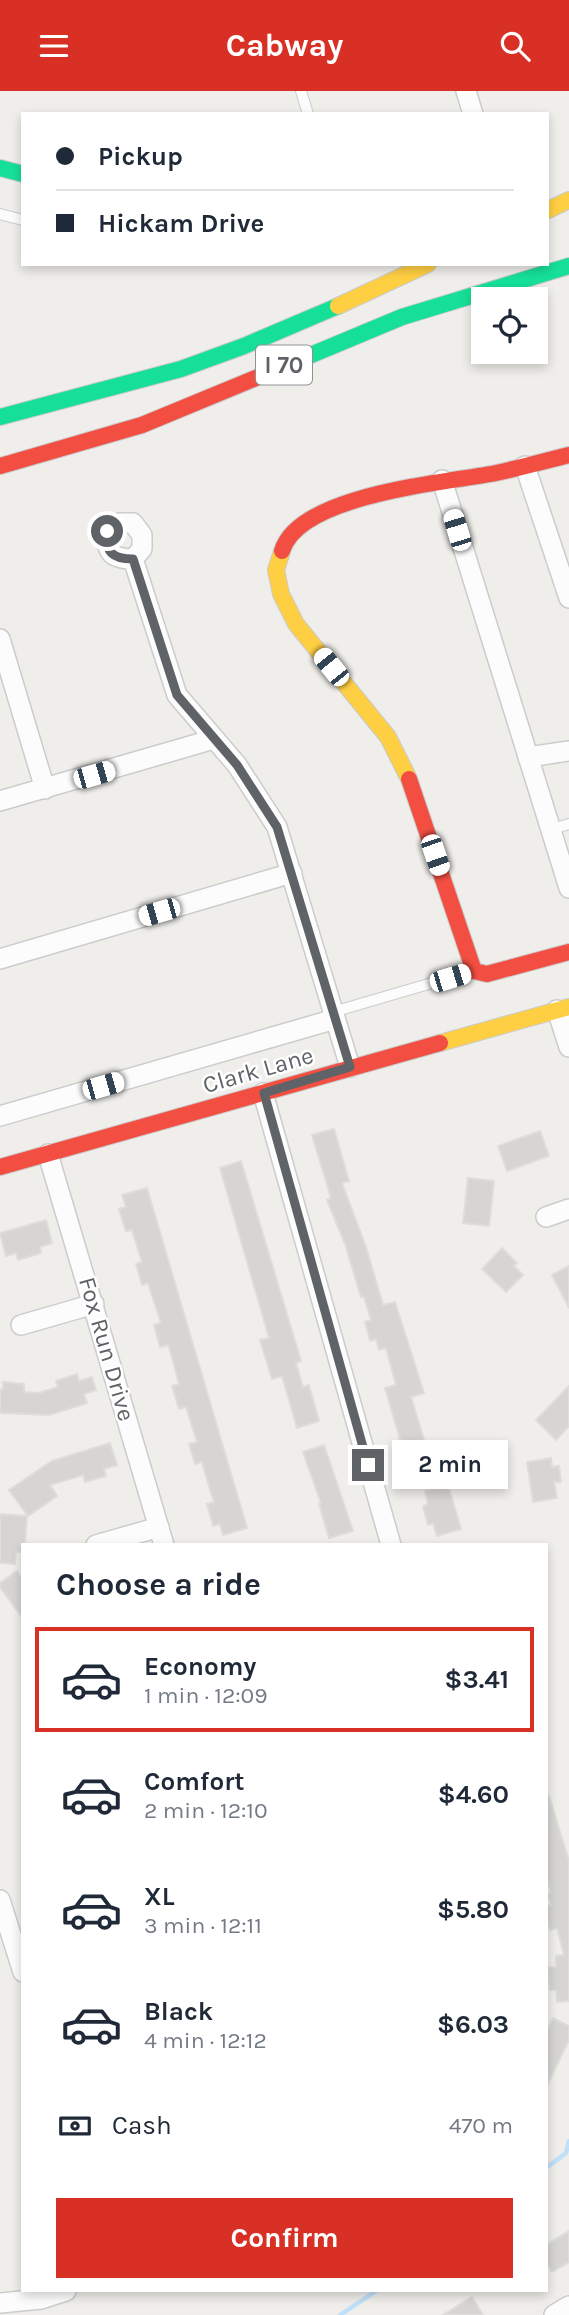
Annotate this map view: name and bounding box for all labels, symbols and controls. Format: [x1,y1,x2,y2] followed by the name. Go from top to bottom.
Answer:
[35,27,73,65] icon: menu
[226,27,343,64] text: Cabway
[496,27,534,65] icon: search
[98,141,183,172] text: Pickup
[98,208,264,239] text: Hickam Drive
[471,287,548,364] map controls
[471,287,548,364] button: locate
[256,346,312,385] road number: I 70
[441,507,474,553] car
[91,515,123,547] route start
[310,644,353,690] car
[71,759,118,791] car
[419,832,452,878] car
[136,896,183,928] car
[427,962,474,994] car
[199,1041,317,1099] street label: Clark Lane
[80,1070,127,1102] car
[73,1274,141,1424] street label: Fox Run Drive
[392,1441,508,1489] callout: 2 min
[352,1449,384,1481] route end
[418,1451,482,1478] text: 2 min
[56,1566,261,1603] text: Choose a ride
[60,1648,123,1711] icon: car
[144,1651,256,1682] text: Economy
[445,1664,509,1695] text: $3.41
[144,1682,268,1709] text: 1 min · 12:09
[60,1763,123,1826] icon: car
[144,1766,245,1797] text: Comfort
[438,1779,509,1810] text: $4.60
[144,1797,268,1824] text: 2 min · 12:10
[60,1878,123,1941] icon: car
[144,1881,175,1912] text: XL
[437,1894,509,1925] text: $5.80
[144,1912,262,1939] text: 3 min · 12:11
[60,1993,123,2056] icon: car
[144,1996,213,2027] text: Black
[437,2009,509,2040] text: $6.03
[144,2027,267,2054] text: 4 min · 12:12
[56,2107,94,2145] icon: cash
[112,2110,172,2141] text: Cash
[449,2112,513,2139] text: 470 m
[56,2198,513,2278] button: Confirm

